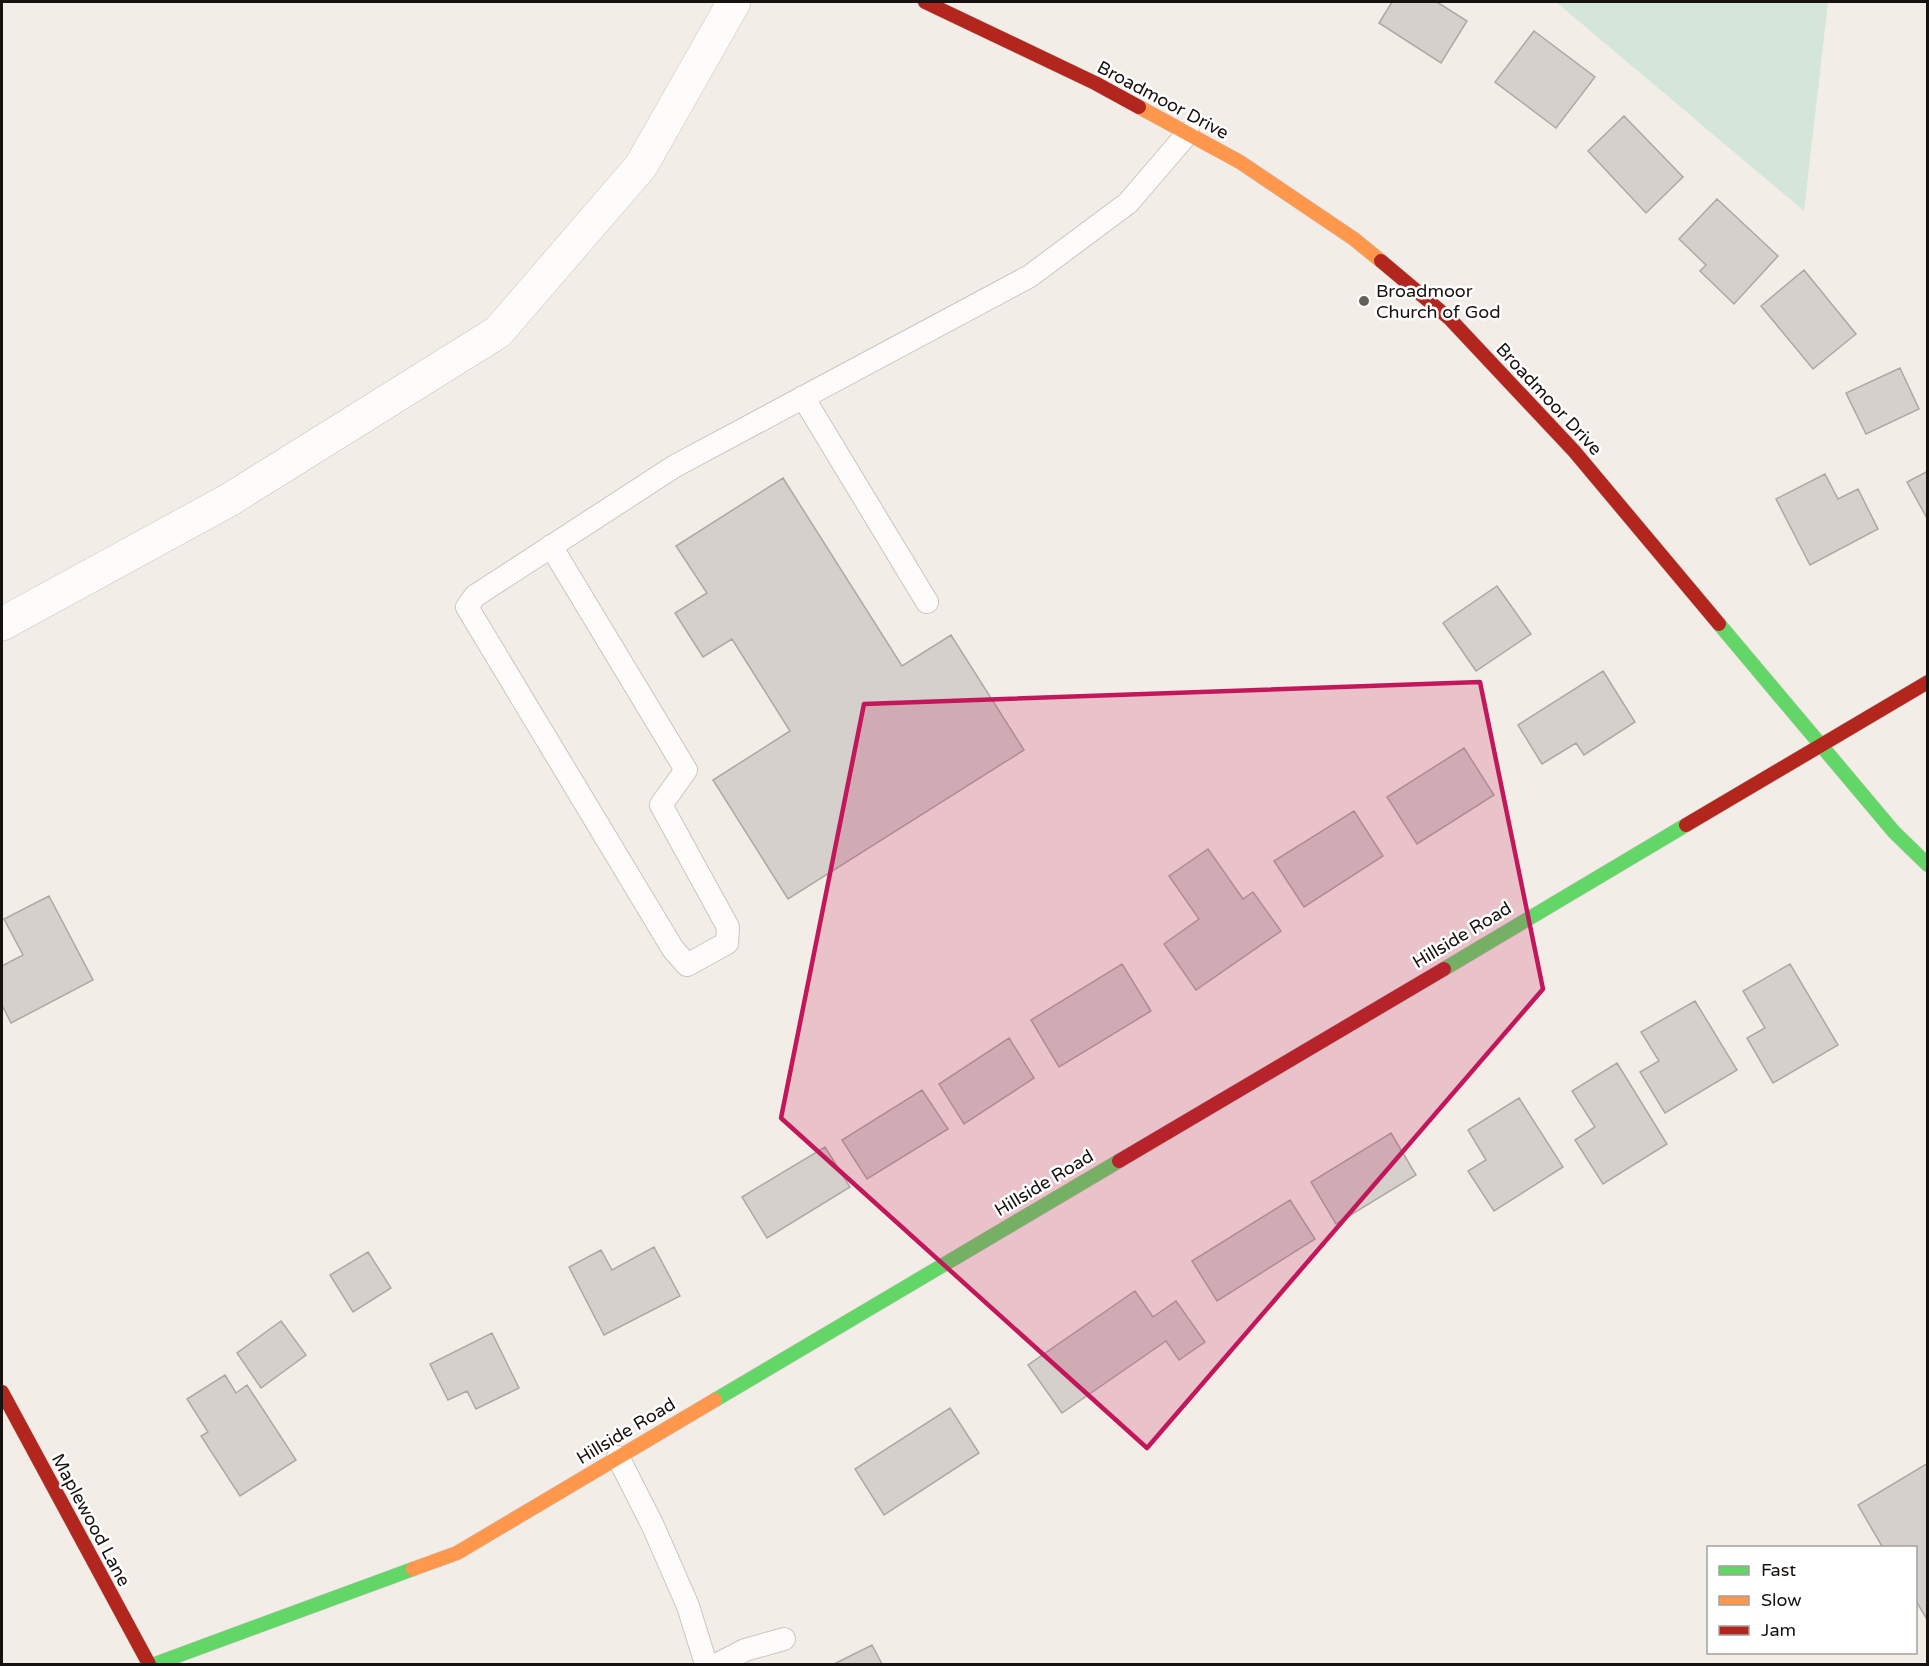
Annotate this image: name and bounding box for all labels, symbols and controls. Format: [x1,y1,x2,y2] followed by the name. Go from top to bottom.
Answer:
[1094,56,1232,144] street label: Broadmoor Drive
[1376,280,1501,323] place label: Broadmoor Church of God
[1357,294,1371,308] marker: Broadmoor Church of God
[1491,338,1607,460] street label: Broadmoor Drive
[1409,897,1515,973] street label: Hillside Road
[991,1145,1097,1221] street label: Hillside Road
[573,1393,679,1469] street label: Hillside Road
[47,1450,135,1590] street label: Maplewood Lane
[1707,1546,1917,1654] legend
[1761,1559,1796,1581] text: Fast
[1761,1589,1802,1611] text: Slow
[1761,1619,1796,1641] text: Jam

